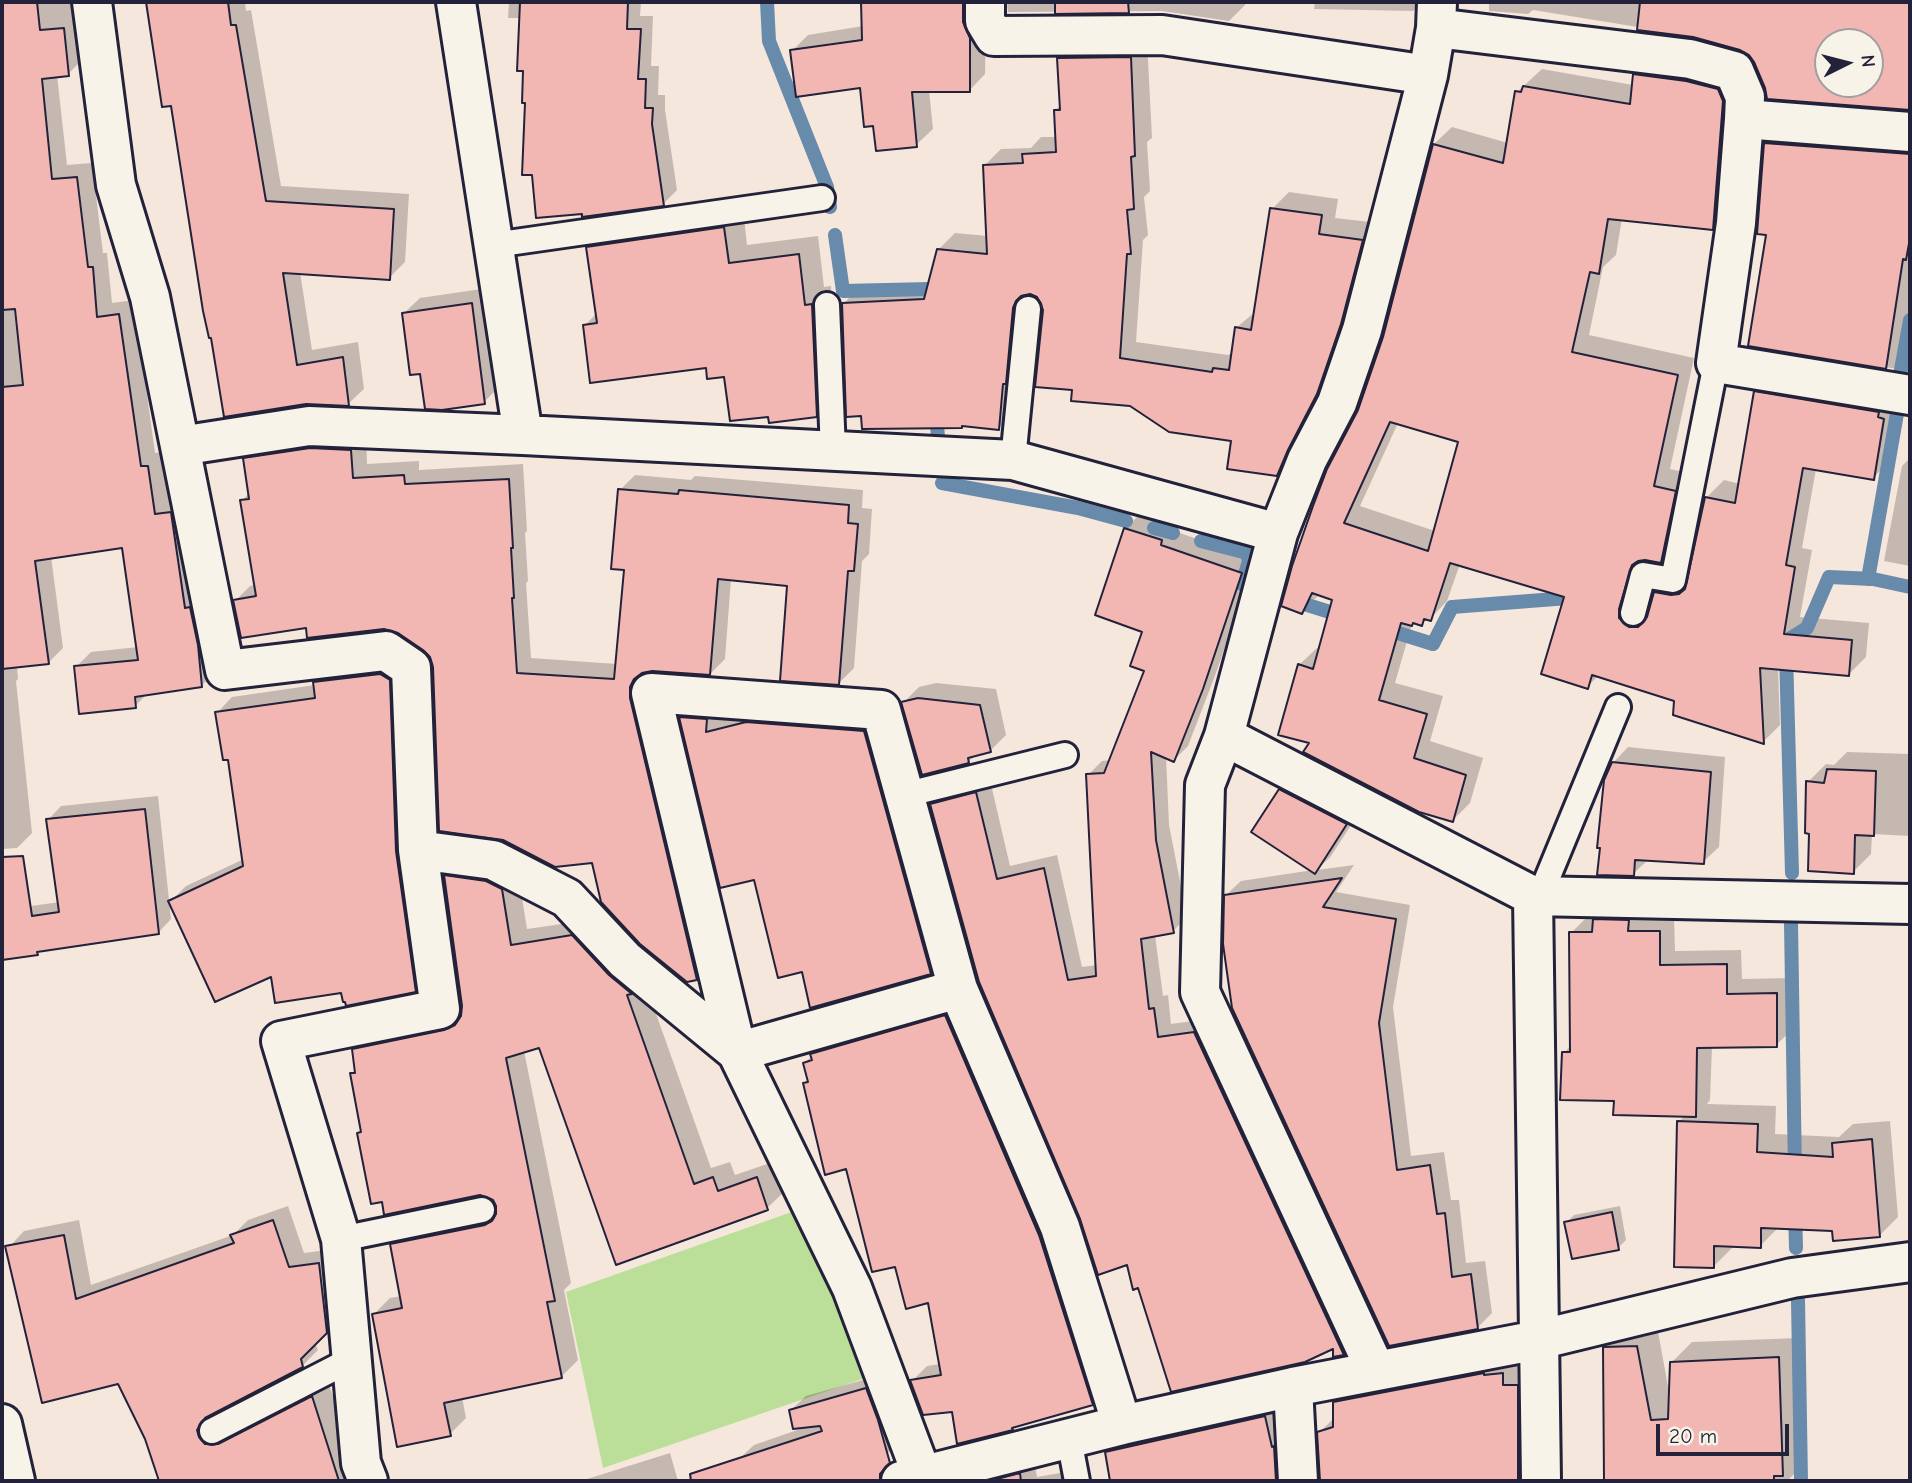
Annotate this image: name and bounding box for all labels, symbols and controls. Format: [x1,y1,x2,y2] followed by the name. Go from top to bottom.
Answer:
[1814,28,1884,98] north arrow
[1856,54,1879,68] text: N
[1660,1410,1793,1454] scale bar
[1669,1424,1717,1448] text: 20 m

